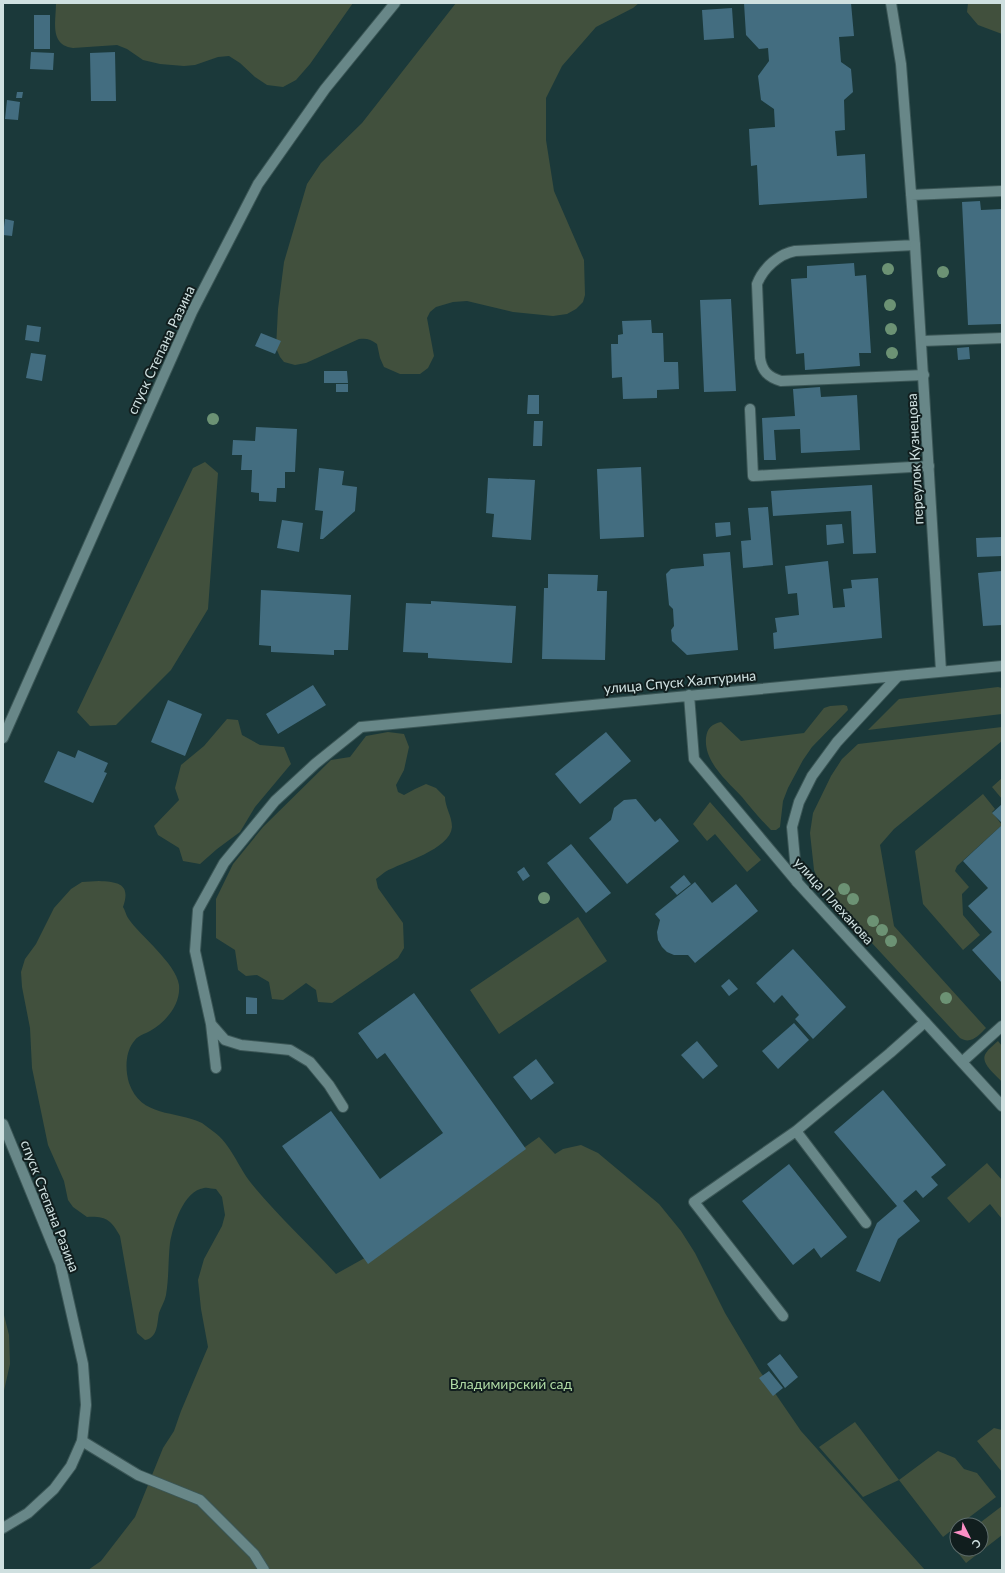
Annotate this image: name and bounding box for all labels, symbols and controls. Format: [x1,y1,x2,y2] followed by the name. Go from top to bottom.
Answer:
[123,283,198,417] street label: спуск Степана Разина
[903,393,926,525] street label: переулок Кузнецова
[603,666,757,697] street label: улица Спуск Халтурина
[791,854,878,948] street label: улица Плеханова
[17,1137,83,1274] street label: спуск Степана Разина
[450,1375,572,1392] park label: Владимирский сад
[949,1517,989,1557] north arrow
[969,1537,984,1552] text: С

